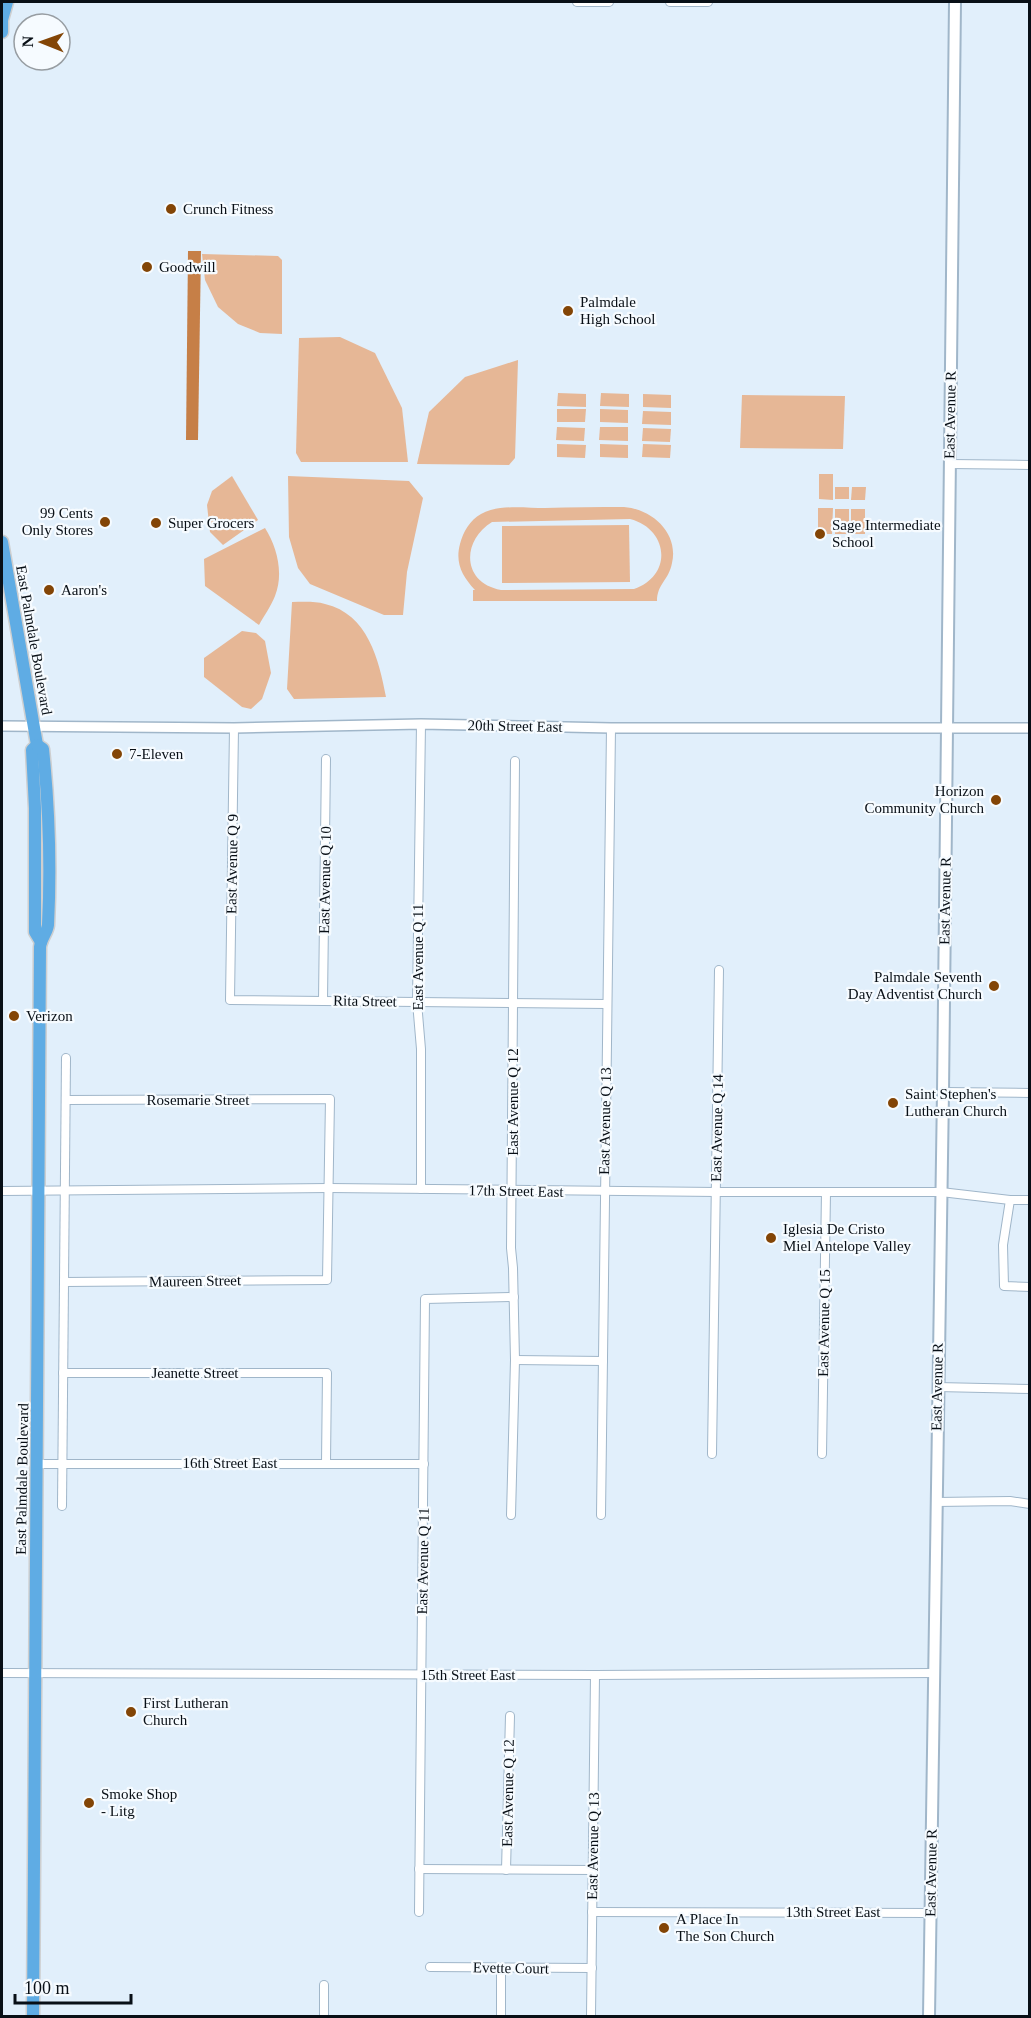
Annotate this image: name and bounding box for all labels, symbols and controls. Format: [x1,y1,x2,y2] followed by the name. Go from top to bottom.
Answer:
[12,12,72,72] north arrow
[19,35,36,48] text: N
[183,201,274,217] place label: Crunch Fitness
[164,202,178,216] marker: Crunch Fitness
[159,259,216,275] place label: Goodwill
[140,260,154,274] marker: Goodwill
[580,294,655,327] place label: Palmdale High School
[561,304,575,318] marker: Palmdale High School
[941,371,959,459] street label: East Avenue R
[22,505,93,538] place label: 99 Cents Only Stores
[98,515,112,529] marker: 99 Cents Only Stores
[168,515,254,531] place label: Super Grocers
[149,516,163,530] marker: Super Grocers
[832,517,941,550] place label: Sage Intermediate School
[813,527,827,541] marker: Sage Intermediate School
[13,564,55,717] street label: East Palmdale Boulevard
[61,582,107,598] place label: Aaron's
[42,583,56,597] marker: Aaron's
[467,717,563,735] street label: 20th Street East
[129,746,184,762] place label: 7-Eleven
[110,747,124,761] marker: 7-Eleven
[864,783,984,816] place label: Horizon Community Church
[989,793,1003,807] marker: Horizon Community Church
[223,814,241,914] street label: East Avenue Q 9
[316,826,334,934] street label: East Avenue Q 10
[936,857,954,945] street label: East Avenue R
[410,903,426,1011] street label: East Avenue Q 11
[848,969,982,1002] place label: Palmdale Seventh Day Adventist Church
[987,979,1001,993] marker: Palmdale Seventh Day Adventist Church
[333,992,398,1010] street label: Rita Street
[26,1008,73,1024] place label: Verizon
[7,1009,21,1023] marker: Verizon
[505,1048,521,1156] street label: East Avenue Q 12
[596,1067,614,1175] street label: East Avenue Q 13
[708,1074,726,1182] street label: East Avenue Q 14
[905,1086,1008,1119] place label: Saint Stephen's Lutheran Church
[147,1092,250,1108] street label: Rosemarie Street
[886,1096,900,1110] marker: Saint Stephen's Lutheran Church
[468,1182,564,1200] street label: 17th Street East
[783,1221,912,1254] place label: Iglesia De Cristo Miel Antelope Valley
[764,1231,778,1245] marker: Iglesia De Cristo Miel Antelope Valley
[815,1269,833,1377] street label: East Avenue Q 15
[149,1272,242,1290] street label: Maureen Street
[928,1343,946,1431] street label: East Avenue R
[151,1365,239,1381] street label: Jeanette Street
[13,1403,31,1555] street label: East Palmdale Boulevard
[183,1455,278,1471] street label: 16th Street East
[414,1507,432,1615] street label: East Avenue Q 11
[421,1667,516,1683] street label: 15th Street East
[143,1695,229,1728] place label: First Lutheran Church
[124,1705,138,1719] marker: First Lutheran Church
[499,1739,517,1847] street label: East Avenue Q 12
[101,1786,177,1819] place label: Smoke Shop - Litg
[584,1792,602,1900] street label: East Avenue Q 13
[82,1796,96,1810] marker: Smoke Shop - Litg
[922,1829,940,1917] street label: East Avenue R
[786,1904,881,1920] street label: 13th Street East
[676,1911,775,1944] place label: A Place In The Son Church
[657,1921,671,1935] marker: A Place In The Son Church
[473,1959,550,1977] street label: Evette Court
[15,1967,130,2005] scale bar
[24,1978,70,1998] text: 100 m

